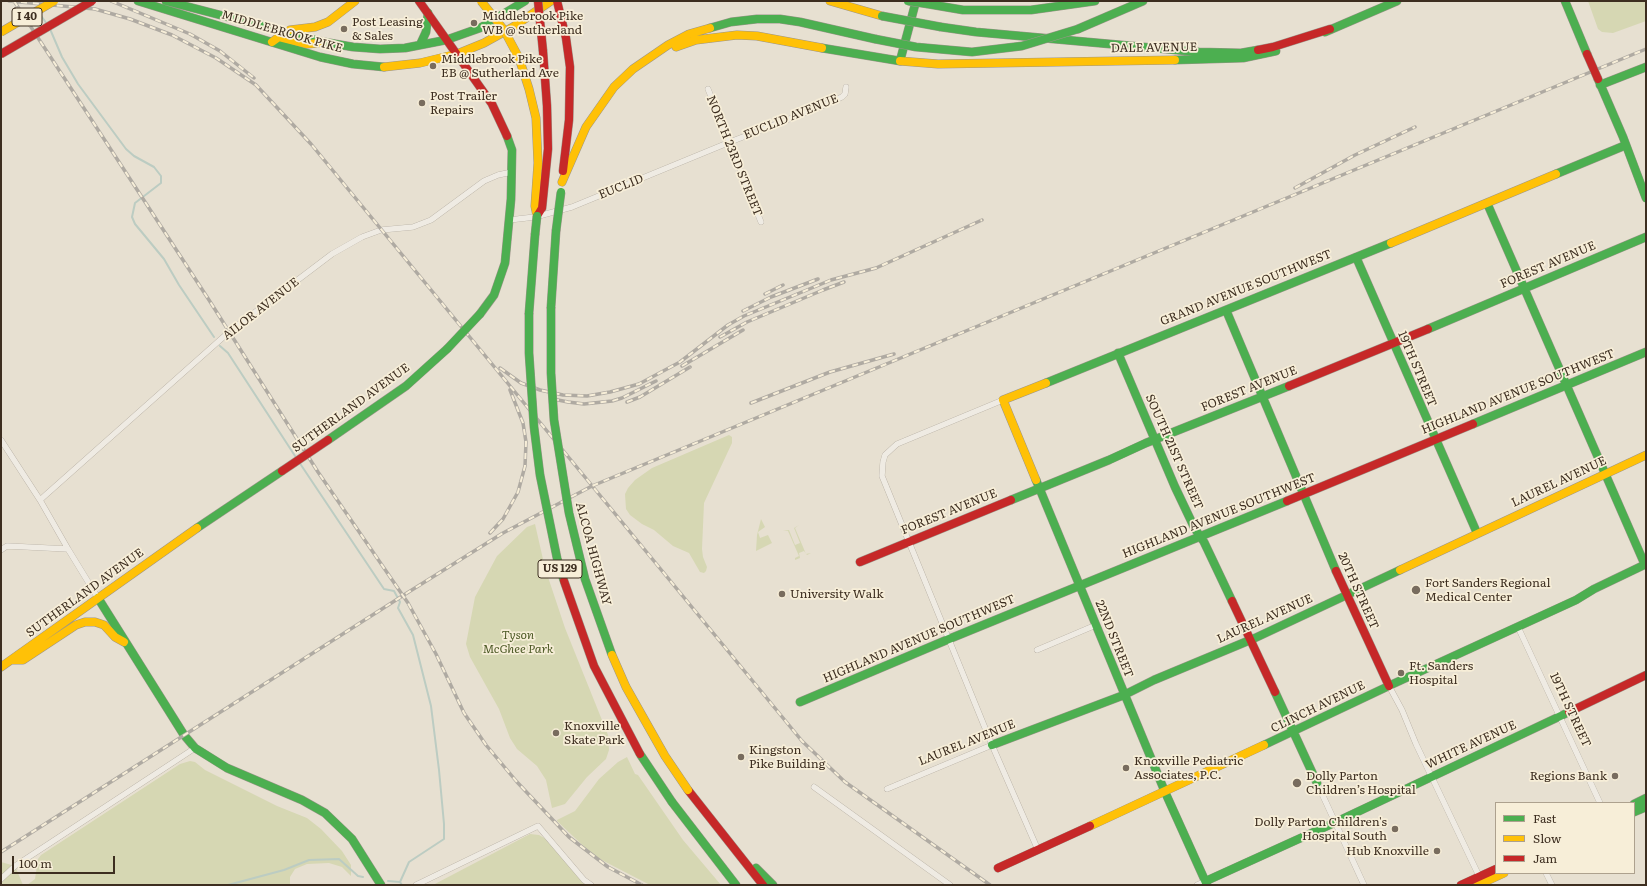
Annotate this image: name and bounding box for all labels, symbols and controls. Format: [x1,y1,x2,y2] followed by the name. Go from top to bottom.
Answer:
[12,8,42,26] road number: I 40
[220,8,344,56] street label: MIDDLEBROOK PIKE
[482,9,583,37] place label: Middlebrook Pike WB @ Sutherland
[352,15,423,43] place label: Post Leasing & Sales
[469,18,479,28] marker: Middlebrook Pike WB @ Sutherland
[339,24,349,34] marker: Post Leasing & Sales
[1111,40,1197,56] street label: DALE AVENUE
[441,52,559,80] place label: Middlebrook Pike EB @ Sutherland Ave
[428,61,438,71] marker: Middlebrook Pike EB @ Sutherland Ave
[430,89,497,117] place label: Post Trailer Repairs
[741,91,841,143] street label: EUCLID AVENUE
[703,93,765,219] street label: NORTH 23RD STREET
[417,98,427,108] marker: Post Trailer Repairs
[596,171,646,203] street label: EUCLID
[1498,238,1598,292] street label: FOREST AVENUE
[1158,247,1334,329] street label: GRAND AVENUE SOUTHWEST
[220,275,302,343] street label: AILOR AVENUE
[1395,329,1439,409] street label: 19TH STREET
[1419,346,1617,438] street label: HIGHLAND AVENUE SOUTHWEST
[289,361,413,455] street label: SUTHERLAND AVENUE
[1199,363,1299,415] street label: FOREST AVENUE
[1142,392,1206,512] street label: SOUTH 21ST STREET
[1509,454,1609,510] street label: LAUREL AVENUE
[1120,470,1318,562] street label: HIGHLAND AVENUE SOUTHWEST
[899,486,999,538] street label: FOREST AVENUE
[572,501,614,607] street label: ALCOA HIGHWAY
[23,546,147,640] street label: SUTHERLAND AVENUE
[1335,550,1381,632] street label: 20TH STREET
[538,560,582,578] road number: US 129
[1425,576,1550,604] place label: Fort Sanders Regional Medical Center
[1410,584,1422,596] marker: Fort Sanders Regional Medical Center
[790,587,884,601] place label: University Walk
[777,589,787,599] marker: University Walk
[1215,591,1315,647] street label: LAUREL AVENUE
[821,592,1017,686] street label: HIGHLAND AVENUE SOUTHWEST
[1092,598,1136,680] street label: 22ND STREET
[483,628,553,656] park label: Tyson McGhee Park
[1409,659,1473,687] place label: Ft. Sanders Hospital
[1396,668,1406,678] marker: Ft. Sanders Hospital
[1546,670,1594,750] street label: 19TH STREET
[1269,678,1367,736] street label: CLINCH AVENUE
[916,717,1018,769] street label: LAUREL AVENUE
[1423,718,1519,772] street label: WHITE AVENUE
[564,719,624,747] place label: Knoxville Skate Park
[551,728,561,738] marker: Knoxville Skate Park
[749,743,825,771] place label: Kingston Pike Building
[736,752,746,762] marker: Kingston Pike Building
[1134,754,1243,782] place label: Knoxville Pediatric Associates, P.C.
[1121,763,1131,773] marker: Knoxville Pediatric Associates, P.C.
[1306,769,1416,797] place label: Dolly Parton Children’s Hospital
[1530,769,1607,783] place label: Regions Bank
[1610,771,1620,781] marker: Regions Bank
[1291,777,1303,789] marker: Dolly Parton Children’s Hospital
[1495,802,1635,874] legend
[1533,809,1556,827] text: Fast
[1254,815,1387,843] place label: Dolly Parton Children's Hospital South
[1390,824,1400,834] marker: Dolly Parton Children's Hospital South
[1533,829,1561,847] text: Slow
[1346,844,1429,858] place label: Hub Knoxville
[1432,846,1442,856] marker: Hub Knoxville
[14,848,117,874] scale bar
[1533,849,1557,867] text: Jam
[19,854,52,872] text: 100 m

